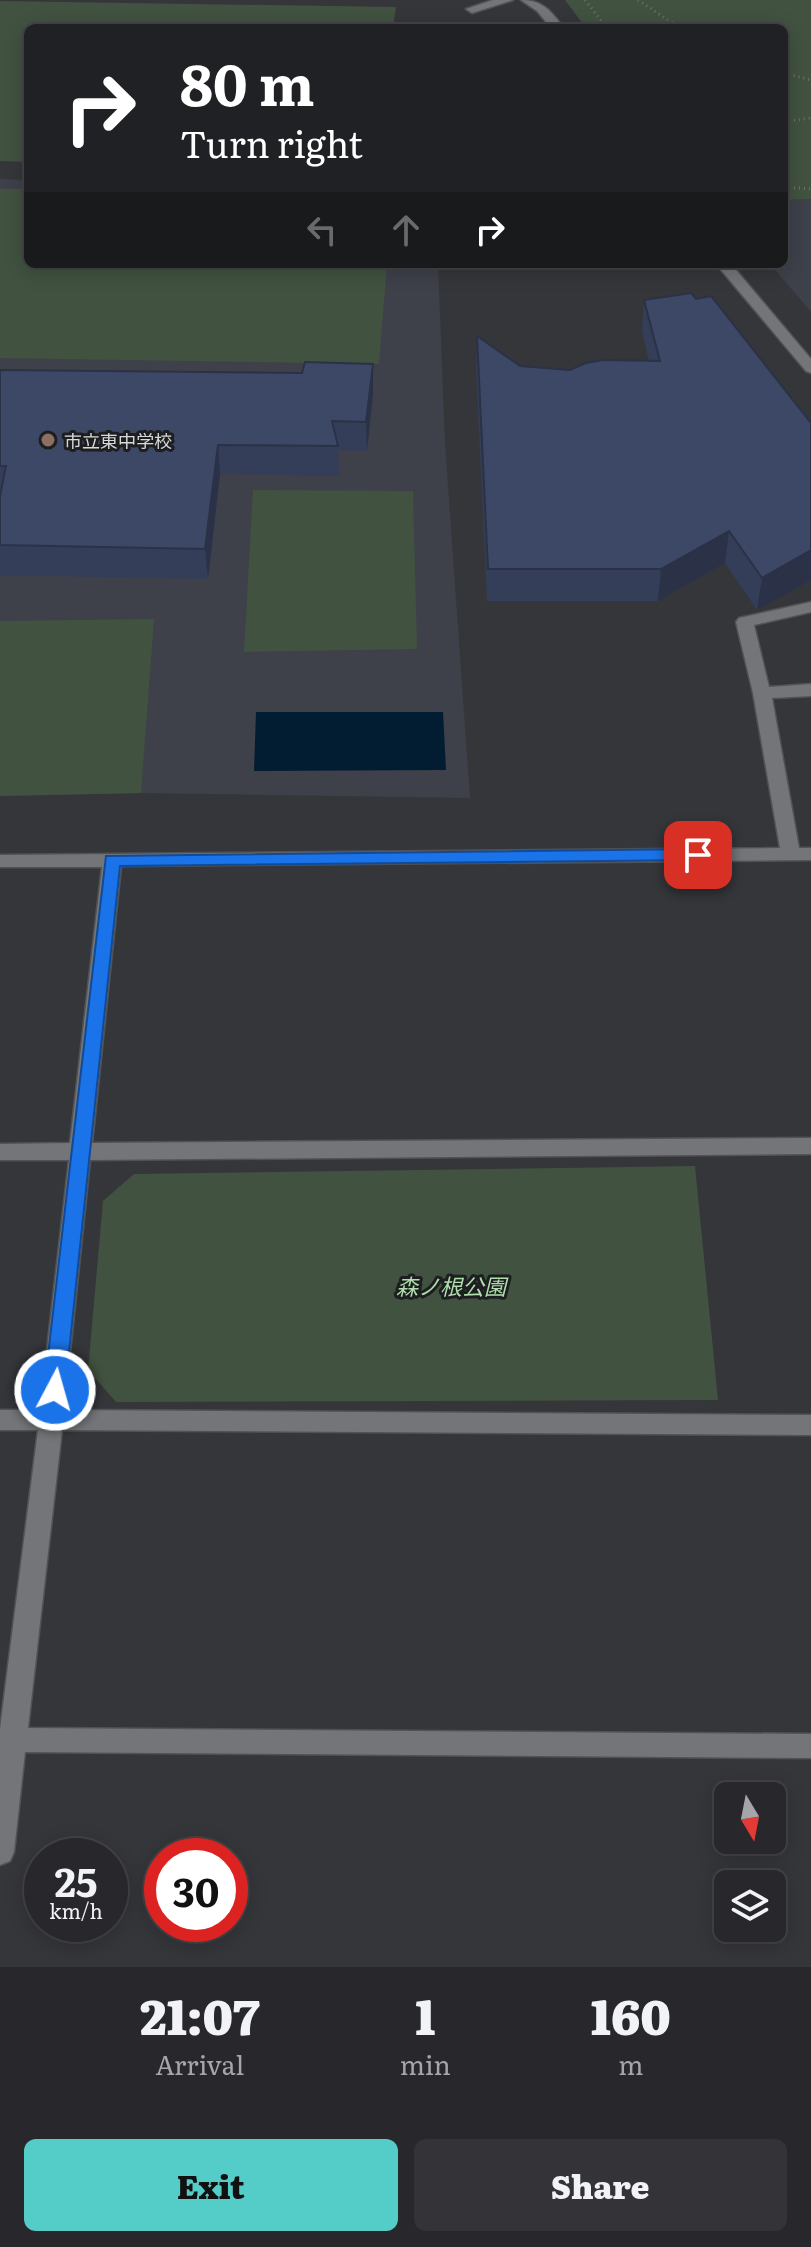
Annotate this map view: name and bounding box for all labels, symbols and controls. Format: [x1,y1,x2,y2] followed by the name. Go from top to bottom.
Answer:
[180,40,315,123] text: 80 m
[48,56,152,160] icon: right
[180,116,363,169] text: Turn right
[300,208,344,252] icon: left
[384,208,428,252] icon: ahead
[468,208,512,252] icon: right
[64,427,172,454] place label: 市立東中学校
[39,431,57,449] marker: 市立東中学校
[664,821,732,889] pin
[676,833,720,877] icon: arrive
[396,1269,509,1302] park label: 森ノ根公園
[13,1348,97,1432] position arrow
[714,1782,786,1854] north arrow
[714,1782,786,1942] map controls
[144,1838,248,1942] speed limit sign: 30
[54,1850,98,1909] text: 25
[714,1870,786,1942] button: layers
[49,1895,103,1925] text: km/h
[140,1979,260,2050] text: 21:07
[415,1979,435,2050] text: 1
[591,1979,671,2050] text: 160
[155,2044,244,2083] text: Arrival
[400,2044,451,2083] text: min
[618,2044,644,2083] text: m
[24,2139,398,2231] button: Exit
[414,2139,787,2231] button: Share

